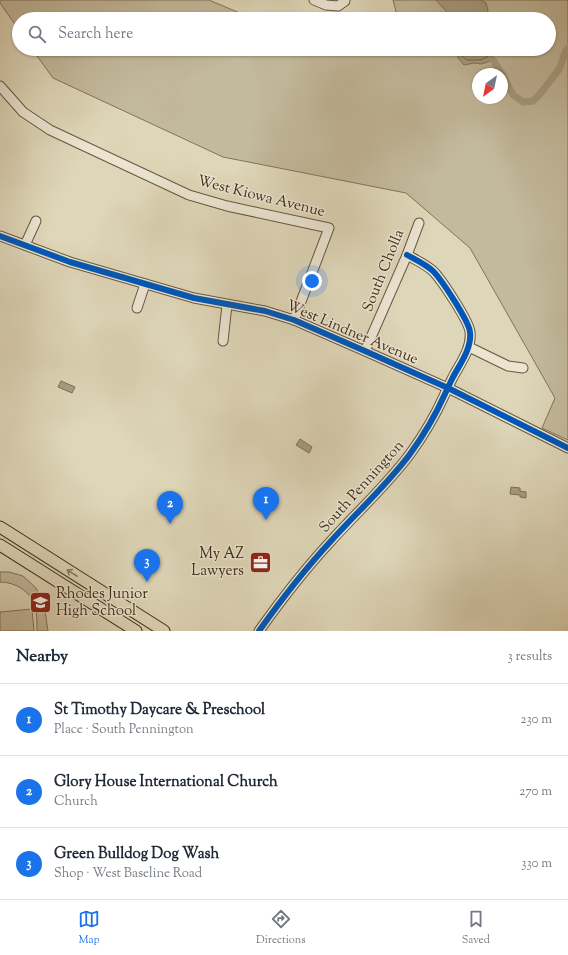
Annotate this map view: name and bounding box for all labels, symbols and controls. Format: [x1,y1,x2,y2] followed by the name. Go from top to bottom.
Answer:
[12,12,556,56] search box
[26,23,48,45] icon: search
[58,24,133,45] text: Search here
[472,68,508,104] north arrow
[195,171,327,223] street label: West Kiowa Avenue
[358,227,410,315] street label: South Cholla
[302,271,322,291] your location
[283,296,421,370] street label: West Lindner Avenue
[315,436,409,538] street label: South Pennington
[253,487,279,520] pin: 1
[157,491,183,524] pin: 2
[191,544,245,582] place label: My AZ Lawyers
[134,549,160,582] pin: 3
[247,550,273,576] office icon: My AZ Lawyers
[67,569,78,577] one-way arrow
[56,584,148,622] place label: Rhodes Junior High School
[27,590,53,616] school or university icon: Rhodes Junior High School
[16,645,68,669] text: Nearby
[507,648,552,666] text: 3 results
[54,700,265,721] text: St Timothy Daycare & Preschool
[27,711,31,729] text: 1
[520,711,552,729] text: 230 m
[54,721,194,739] text: Place · South Pennington
[54,772,278,793] text: Glory House International Church
[26,783,32,801] text: 2
[519,783,552,801] text: 270 m
[54,793,98,811] text: Church
[54,844,219,865] text: Green Bulldog Dog Wash
[26,855,32,873] text: 3
[521,855,552,873] text: 330 m
[54,865,202,883] text: Shop · West Baseline Road
[78,908,100,948] tab: Map
[256,908,306,948] tab: Directions
[462,908,490,948] tab: Saved

